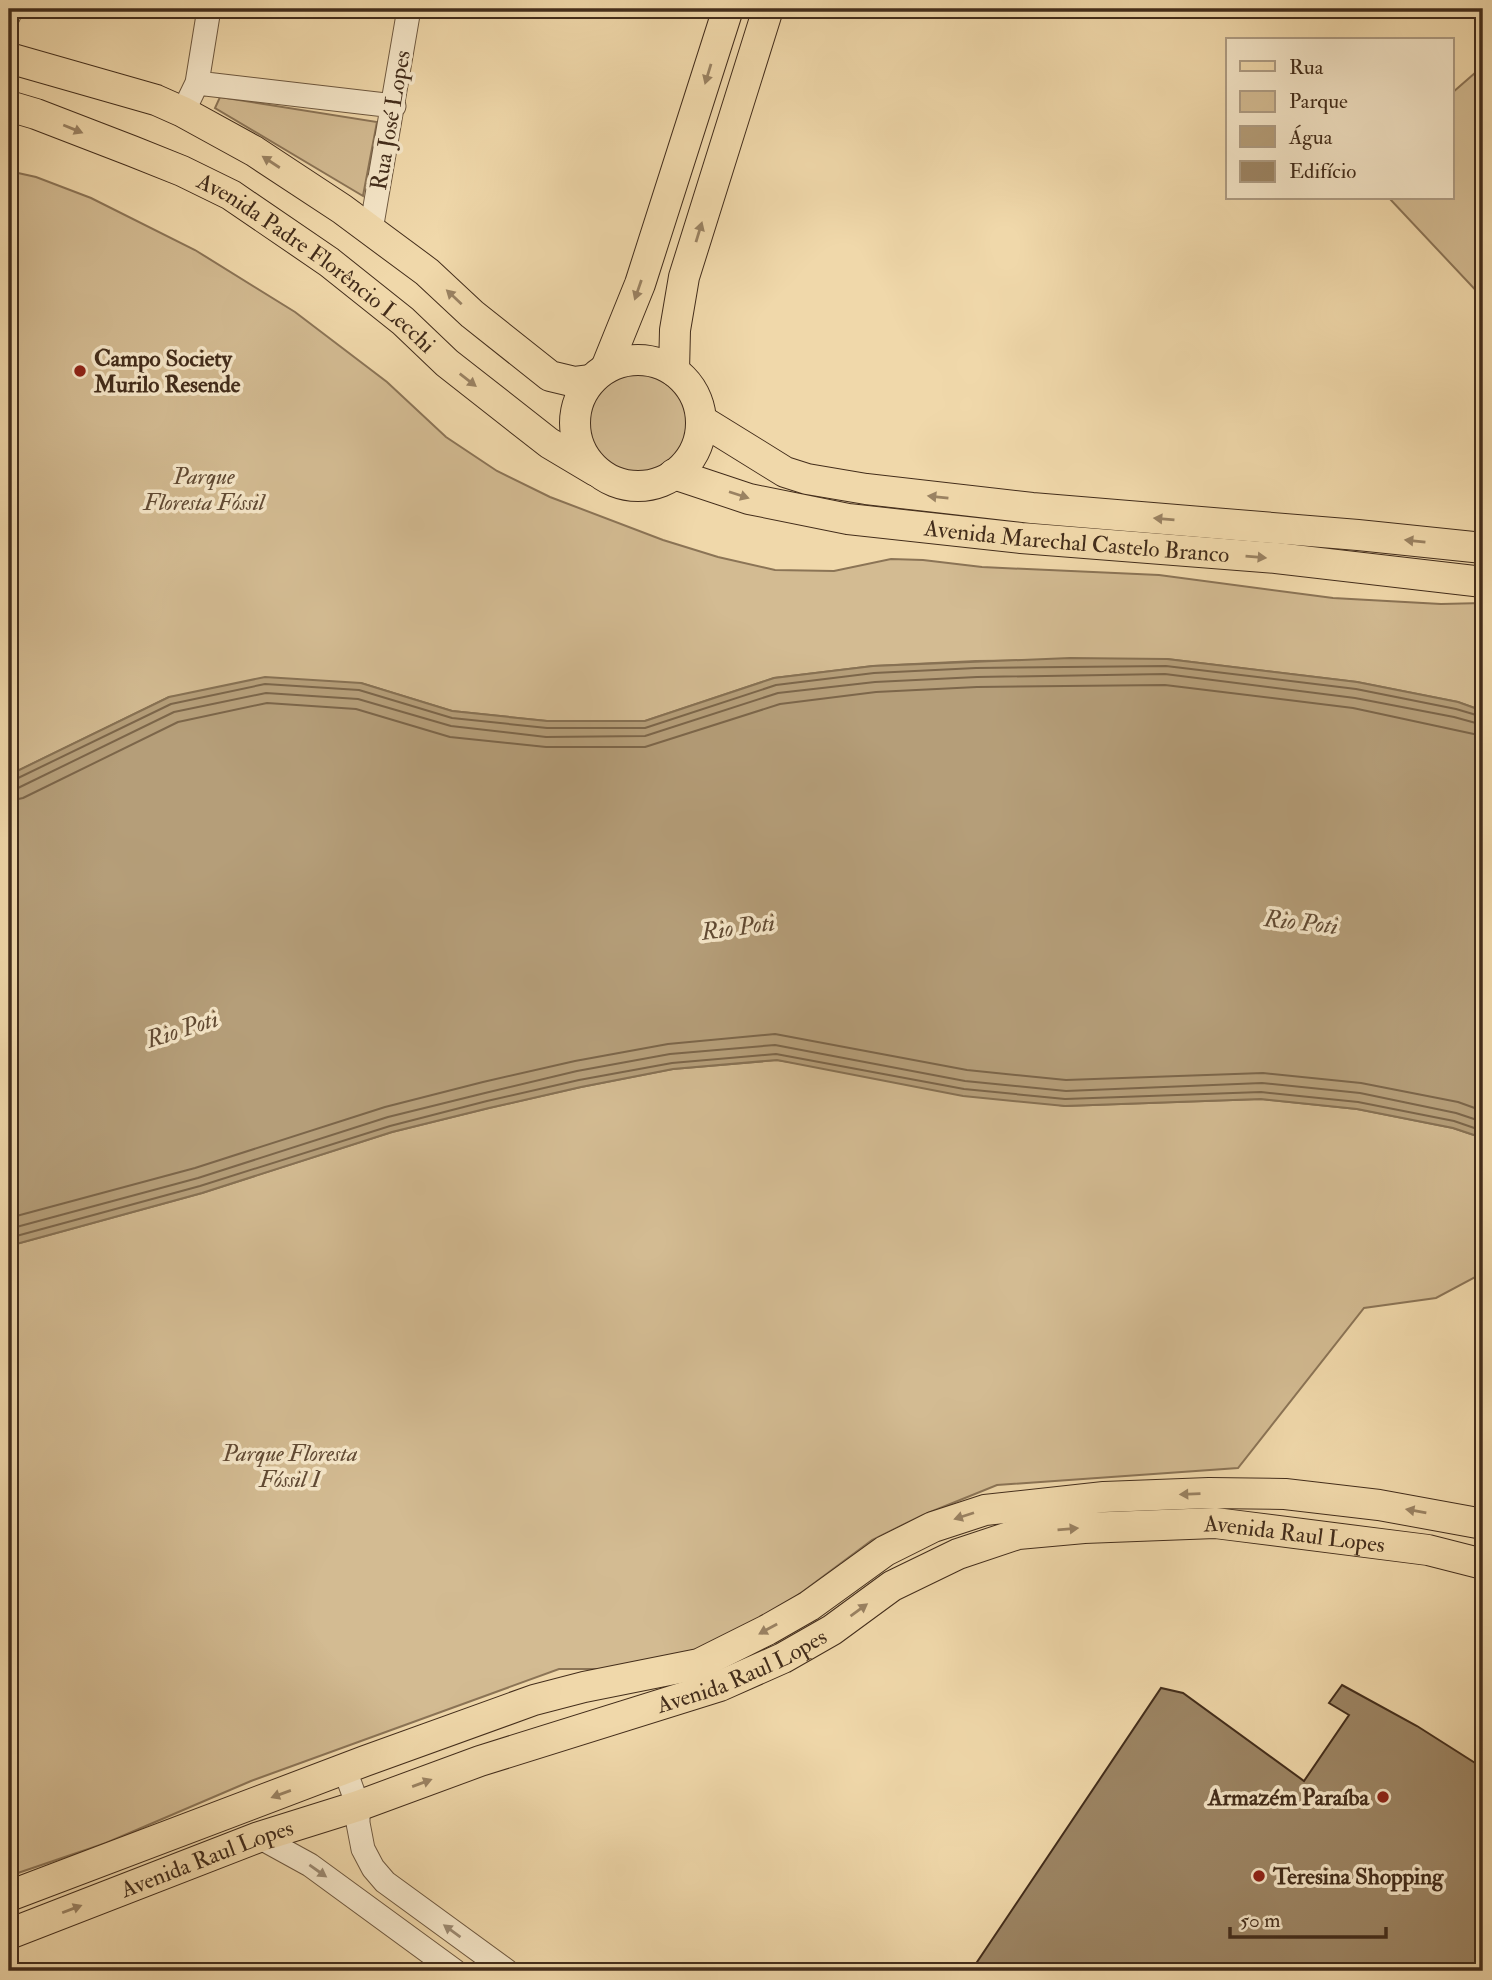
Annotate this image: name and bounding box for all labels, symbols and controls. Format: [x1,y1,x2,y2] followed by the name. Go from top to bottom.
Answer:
[1226,38,1454,200] legend
[364,48,418,193] street label: Rua José Lopes
[1289,54,1324,81] text: Rua
[702,64,712,85] one-way arrow
[1289,88,1348,115] text: Parque
[63,124,84,135] one-way arrow
[1288,124,1333,151] text: Água
[262,156,281,169] one-way arrow
[1289,158,1356,185] text: Edifício
[191,166,441,359] street label: Avenida Padre Florêncio Lecchi
[694,221,704,242] one-way arrow
[632,280,643,301] one-way arrow
[446,290,463,306] one-way arrow
[93,344,241,399] place label: Campo Society Murilo Resende
[72,363,88,379] marker: Campo Society Murilo Resende
[459,372,477,387] one-way arrow
[142,462,266,517] park label: Parque Floresta Fóssil
[729,491,750,501] one-way arrow
[927,492,949,503] one-way arrow
[922,513,1230,569] street label: Avenida Marechal Castelo Branco
[1153,513,1175,524] one-way arrow
[1404,535,1426,546] one-way arrow
[1245,552,1267,563] one-way arrow
[1262,903,1340,942] water label: Rio Poti
[698,907,777,948] water label: Rio Poti
[141,1003,223,1056] water label: Rio Poti
[221,1439,358,1494] park label: Parque Floresta Fóssil I
[1179,1489,1201,1500] one-way arrow
[1405,1505,1427,1516] one-way arrow
[1202,1509,1387,1559] street label: Avenida Raul Lopes
[954,1512,975,1522] one-way arrow
[1057,1524,1079,1535] one-way arrow
[850,1604,868,1618] one-way arrow
[652,1622,832,1720] street label: Avenida Raul Lopes
[759,1623,778,1635] one-way arrow
[411,1777,432,1788] one-way arrow
[1207,1783,1371,1812] place label: Armazém Paraíba
[270,1789,291,1800] one-way arrow
[1375,1789,1391,1805] marker: Armazém Paraíba
[116,1813,297,1905] street label: Avenida Raul Lopes
[1272,1862,1445,1892] place label: Teresina Shopping
[309,1864,327,1878] one-way arrow
[1251,1868,1267,1884] marker: Teresina Shopping
[1230,1896,1385,1940] scale bar
[62,1904,83,1915] one-way arrow
[1240,1907,1281,1934] text: 50 m
[443,1924,461,1938] one-way arrow

